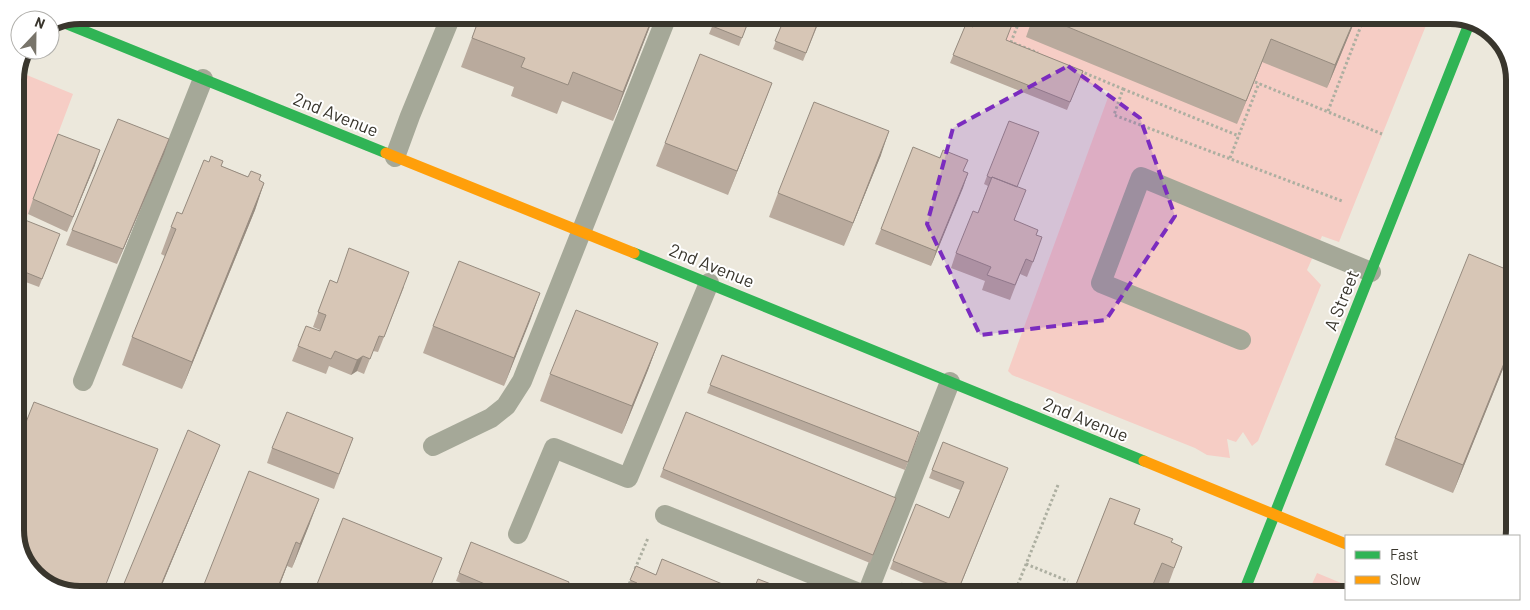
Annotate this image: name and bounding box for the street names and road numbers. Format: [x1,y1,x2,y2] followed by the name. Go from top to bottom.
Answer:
[290,87,382,141] street label: 2nd Avenue
[666,238,758,292] street label: 2nd Avenue
[1319,266,1363,334] street label: A Street
[1040,392,1132,446] street label: 2nd Avenue

